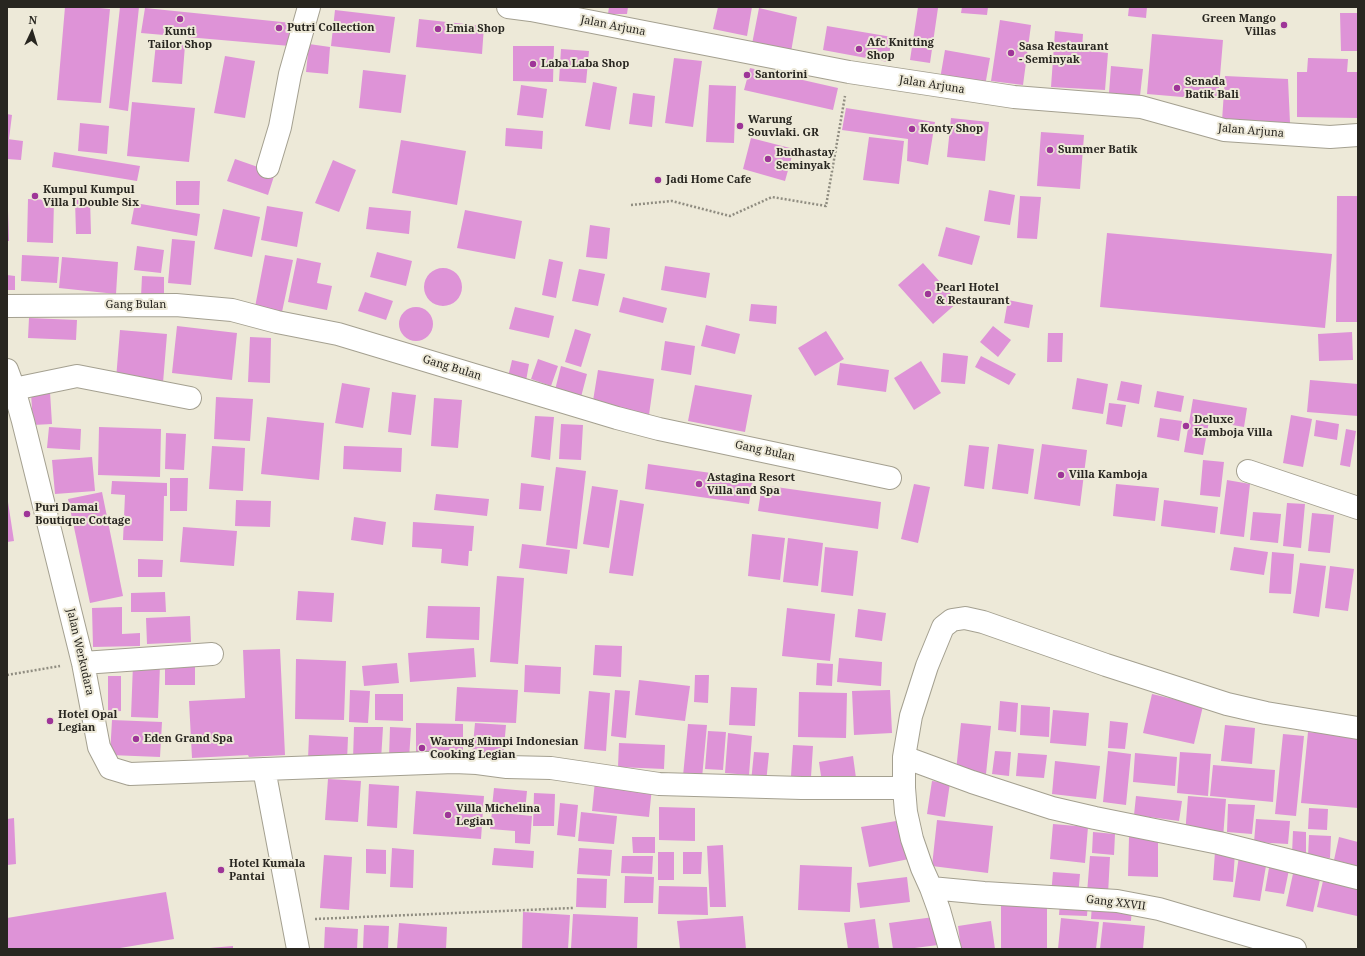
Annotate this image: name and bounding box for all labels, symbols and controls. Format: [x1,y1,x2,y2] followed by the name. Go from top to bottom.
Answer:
[12,12,52,52] north arrow
[28,12,38,27] text: N
[1202,12,1276,38] place label: Green Mango Villas
[579,13,647,39] street label: Jalan Arjuna
[175,14,185,24] marker: Kunti Tailor Shop
[1279,20,1289,30] marker: Green Mango Villas
[287,21,375,35] place label: Putri Collection
[446,22,505,36] place label: Emia Shop
[274,23,284,33] marker: Putri Collection
[433,24,443,34] marker: Emia Shop
[148,25,212,51] place label: Kunti Tailor Shop
[867,36,934,62] place label: Afc Knitting Shop
[1019,40,1108,66] place label: Sasa Restaurant - Seminyak
[854,44,864,54] marker: Afc Knitting Shop
[1006,48,1016,58] marker: Sasa Restaurant - Seminyak
[541,57,629,71] place label: Laba Laba Shop
[528,59,538,69] marker: Laba Laba Shop
[755,68,807,82] place label: Santorini
[742,70,752,80] marker: Santorini
[898,73,966,97] street label: Jalan Arjuna
[1185,75,1239,101] place label: Senada Batik Bali
[1172,83,1182,93] marker: Senada Batik Bali
[748,113,819,139] place label: Warung Souvlaki. GR
[735,121,745,131] marker: Warung Souvlaki. GR
[920,122,983,136] place label: Konty Shop
[1217,122,1285,140] street label: Jalan Arjuna
[907,124,917,134] marker: Konty Shop
[1058,143,1138,157] place label: Summer Batik
[1045,145,1055,155] marker: Summer Batik
[776,146,834,172] place label: Budhastay Seminyak
[763,154,773,164] marker: Budhastay Seminyak
[666,173,751,187] place label: Jadi Home Cafe
[653,175,663,185] marker: Jadi Home Cafe
[43,183,139,209] place label: Kumpul Kumpul Villa I Double Six
[30,191,40,201] marker: Kumpul Kumpul Villa I Double Six
[936,281,1009,307] place label: Pearl Hotel & Restaurant
[923,289,933,299] marker: Pearl Hotel & Restaurant
[106,298,166,312] street label: Gang Bulan
[421,353,483,383] street label: Gang Bulan
[1194,413,1273,439] place label: Deluxe Kamboja Villa
[1181,421,1191,431] marker: Deluxe Kamboja Villa
[734,438,796,464] street label: Gang Bulan
[1069,468,1148,482] place label: Villa Kamboja
[1056,470,1066,480] marker: Villa Kamboja
[707,471,795,497] place label: Astagina Resort Villa and Spa
[694,479,704,489] marker: Astagina Resort Villa and Spa
[35,501,131,527] place label: Puri Damai Boutique Cottage
[22,509,32,519] marker: Puri Damai Boutique Cottage
[64,607,96,697] street label: Jalan Werkudara
[58,708,117,734] place label: Hotel Opal Legian
[45,716,55,726] marker: Hotel Opal Legian
[144,732,233,746] place label: Eden Grand Spa
[131,734,141,744] marker: Eden Grand Spa
[430,735,578,761] place label: Warung Mimpi Indonesian Cooking Legian
[417,743,427,753] marker: Warung Mimpi Indonesian Cooking Legian
[456,802,540,828] place label: Villa Michelina Legian
[443,810,453,820] marker: Villa Michelina Legian
[229,857,305,883] place label: Hotel Kumala Pantai
[216,865,226,875] marker: Hotel Kumala Pantai
[1085,893,1147,913] street label: Gang XXVII

